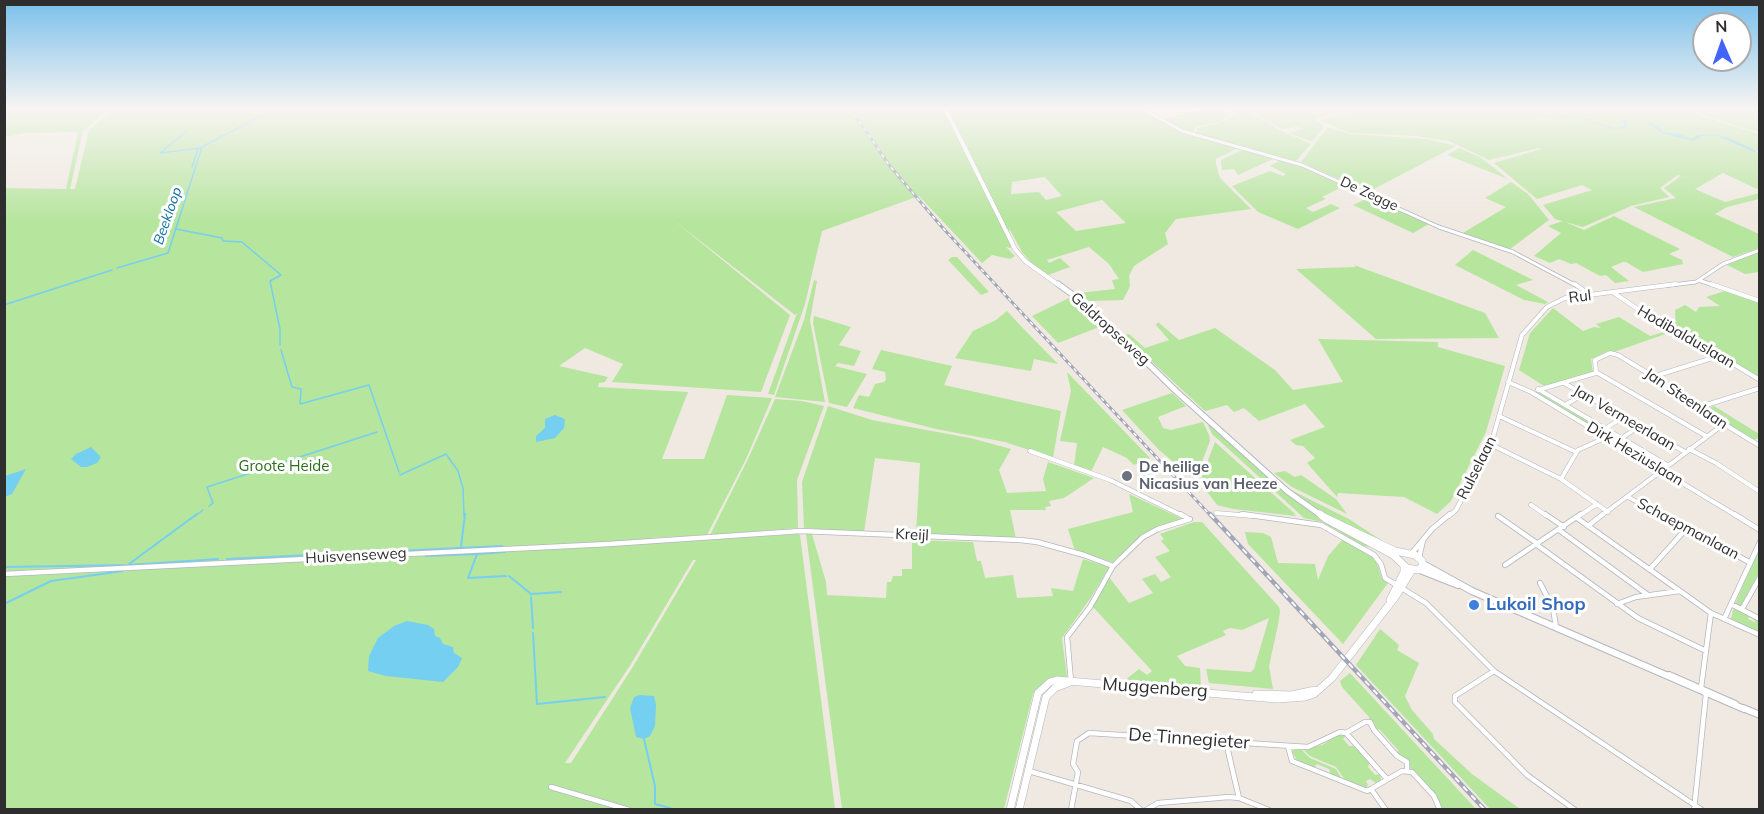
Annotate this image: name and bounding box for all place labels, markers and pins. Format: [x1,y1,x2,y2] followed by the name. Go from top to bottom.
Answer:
[1139,458,1277,493] place label: De heilige Nicasius van Heeze
[1120,469,1134,483] marker: De heilige Nicasius van Heeze
[1486,594,1586,616] place label: Lukoil Shop
[1467,598,1481,612] marker: Lukoil Shop

